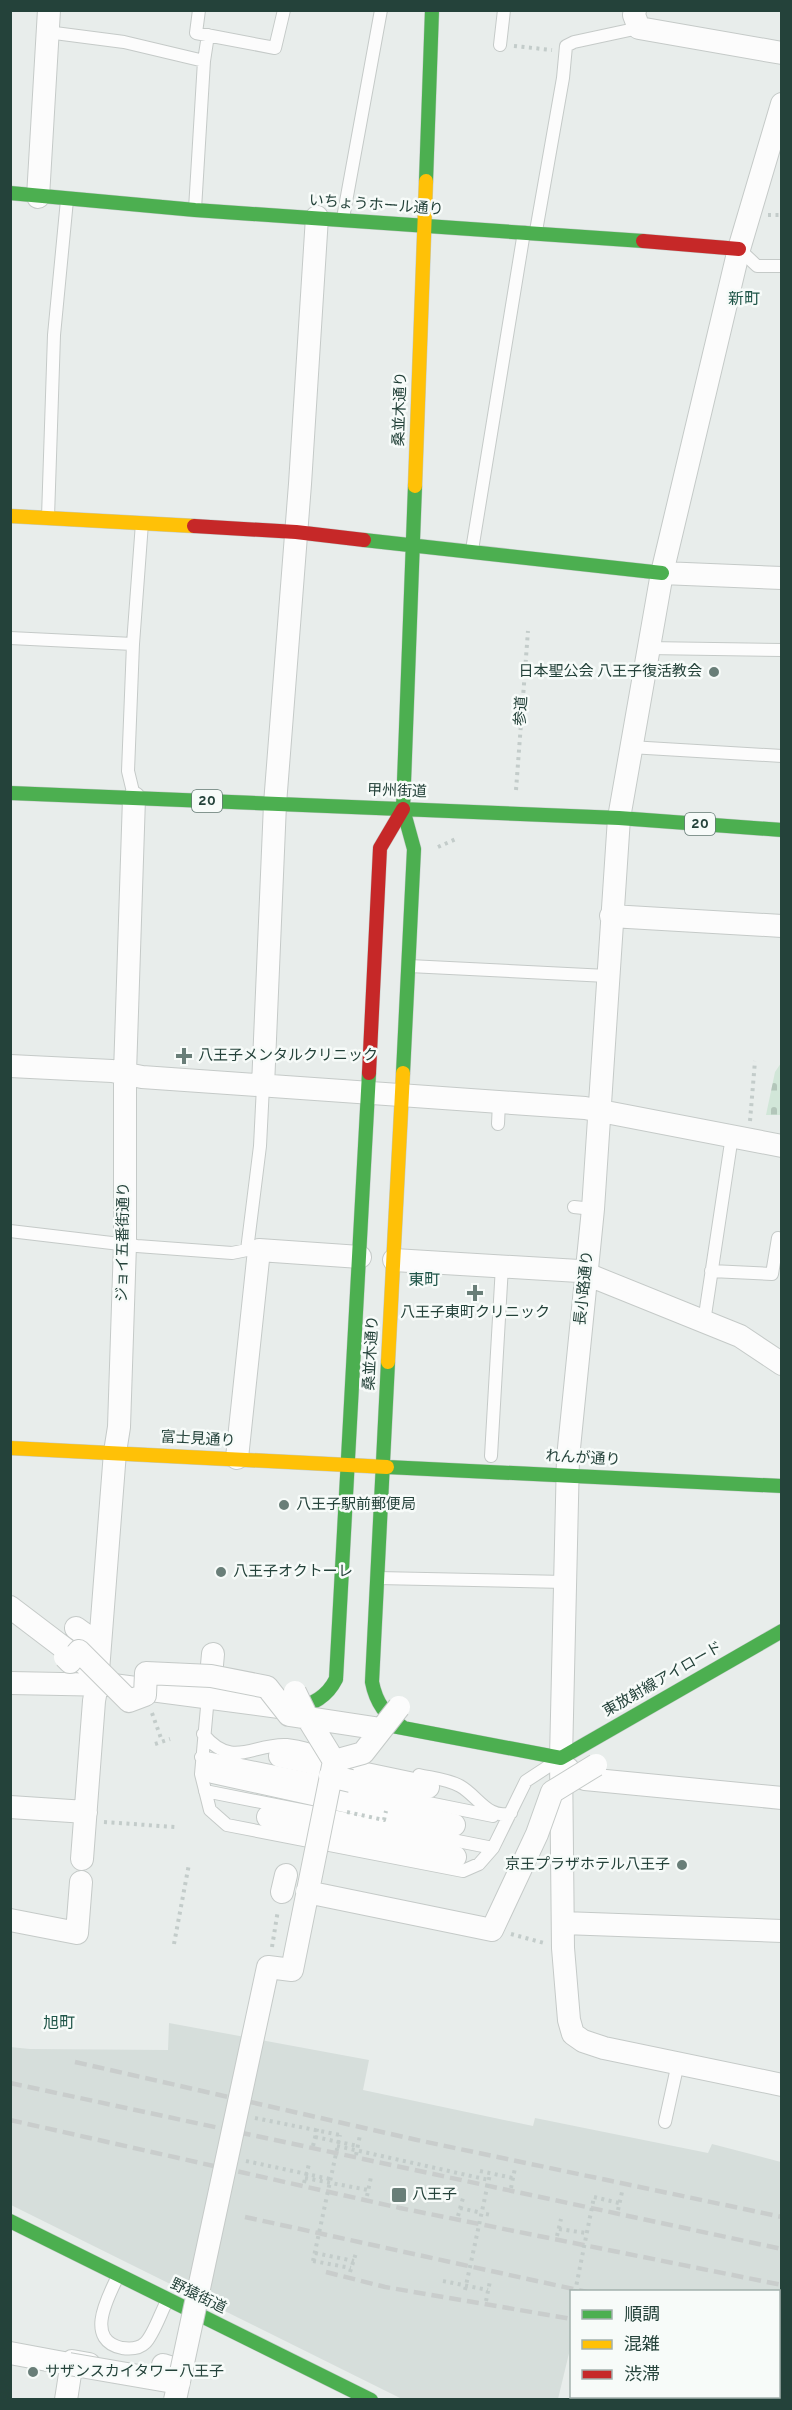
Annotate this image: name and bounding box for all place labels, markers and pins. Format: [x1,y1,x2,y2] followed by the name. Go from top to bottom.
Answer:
[518,663,702,682] place label: 日本聖公会 八王子復活教会
[707,665,721,679] marker: 日本聖公会 八王子復活教会
[175,1047,193,1065] marker: 八王子メンタルクリニック
[198,1047,378,1066] place label: 八王子メンタルクリニック
[466,1284,484,1302] marker: 八王子東町クリニック
[400,1304,550,1323] place label: 八王子東町クリニック
[296,1496,416,1515] place label: 八王子駅前郵便局
[277,1498,291,1512] marker: 八王子駅前郵便局
[233,1563,353,1582] place label: 八王子オクトーレ
[214,1565,228,1579] marker: 八王子オクトーレ
[505,1856,670,1875] place label: 京王プラザホテル八王子
[675,1858,689,1872] marker: 京王プラザホテル八王子
[390,2186,408,2204] marker: 八王子
[412,2186,457,2205] place label: 八王子
[45,2363,224,2382] place label: サザンスカイタワー八王子
[26,2365,40,2379] marker: サザンスカイタワー八王子

